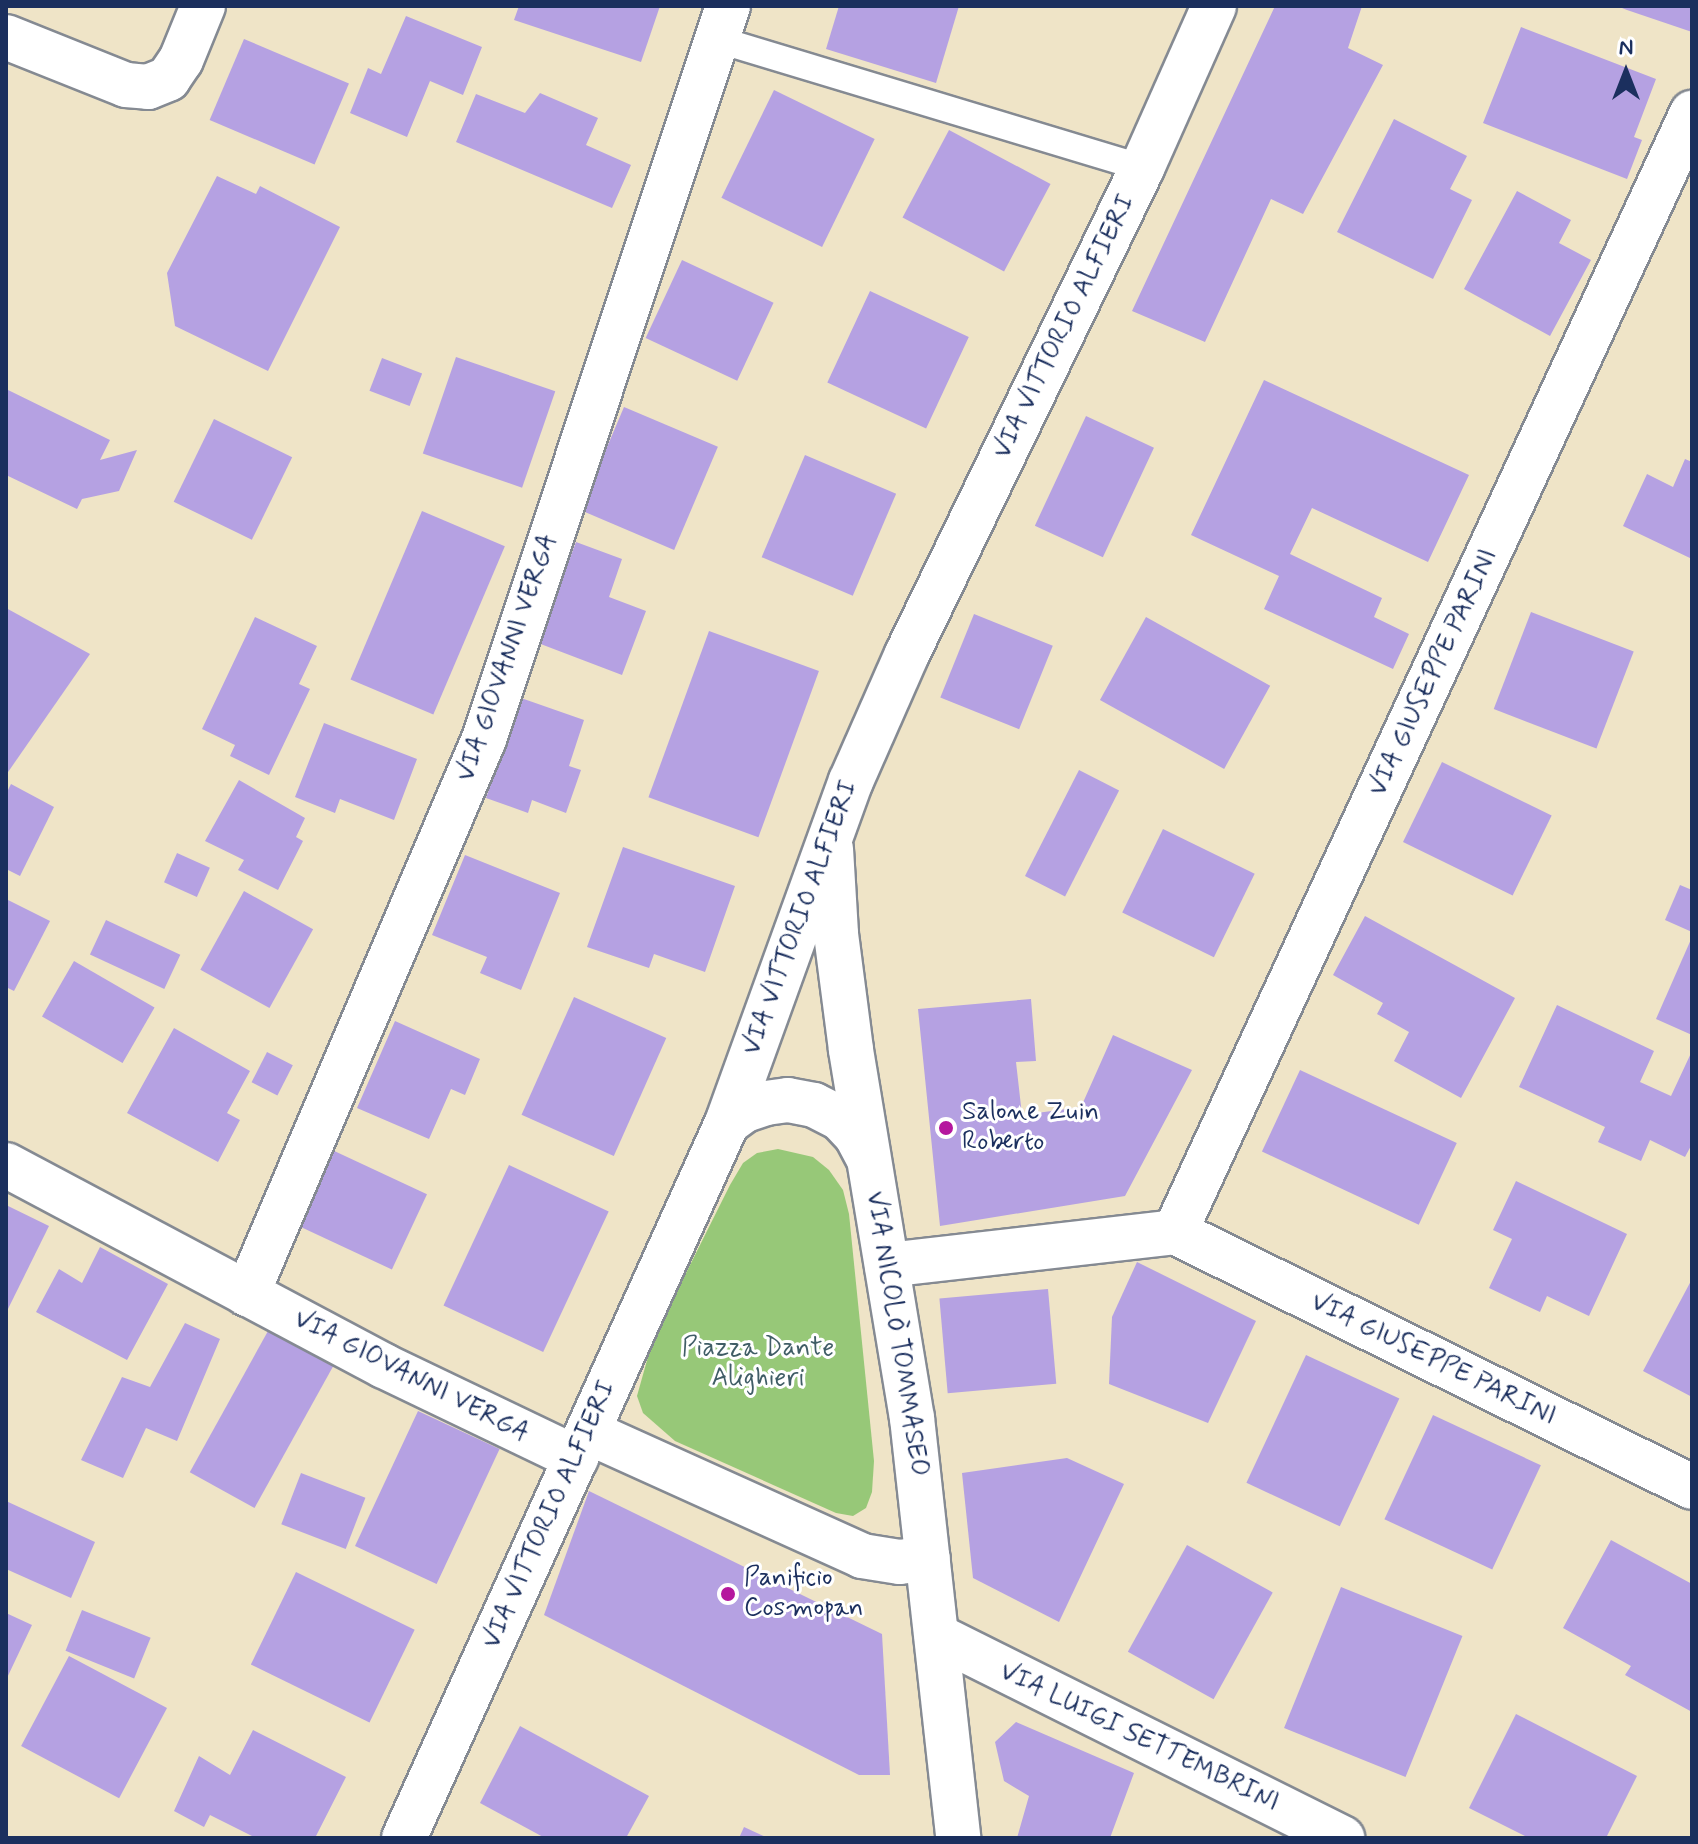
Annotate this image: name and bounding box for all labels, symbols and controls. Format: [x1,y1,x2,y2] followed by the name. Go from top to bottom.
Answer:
[1586,32,1666,112] north arrow
[1619,34,1633,62] text: N
[987,190,1143,464] street label: VIA VITTORIO ALFIERI
[449,526,567,790] street label: VIA GIOVANNI VERGA
[1363,545,1505,801] street label: VIA GIUSEPPE PARINI
[737,776,865,1060] street label: VIA VITTORIO ALFIERI
[962,1097,1099,1158] place label: Salone Zuin Roberto
[937,1119,955,1137] marker: Salone Zuin Roberto
[858,1187,934,1481] street label: VIA NICOLÒ TOMMASEO
[1306,1287,1560,1433] street label: VIA GIUSEPPE PARINI
[284,1302,538,1452] street label: VIA GIOVANNI VERGA
[682,1333,834,1394] park label: Piazza Dante Alighieri
[477,1376,623,1654] street label: VIA VITTORIO ALFIERI
[744,1563,863,1624] place label: Panificio Cosmopan
[719,1585,737,1603] marker: Panificio Cosmopan
[992,1656,1286,1820] street label: VIA LUIGI SETTEMBRINI

